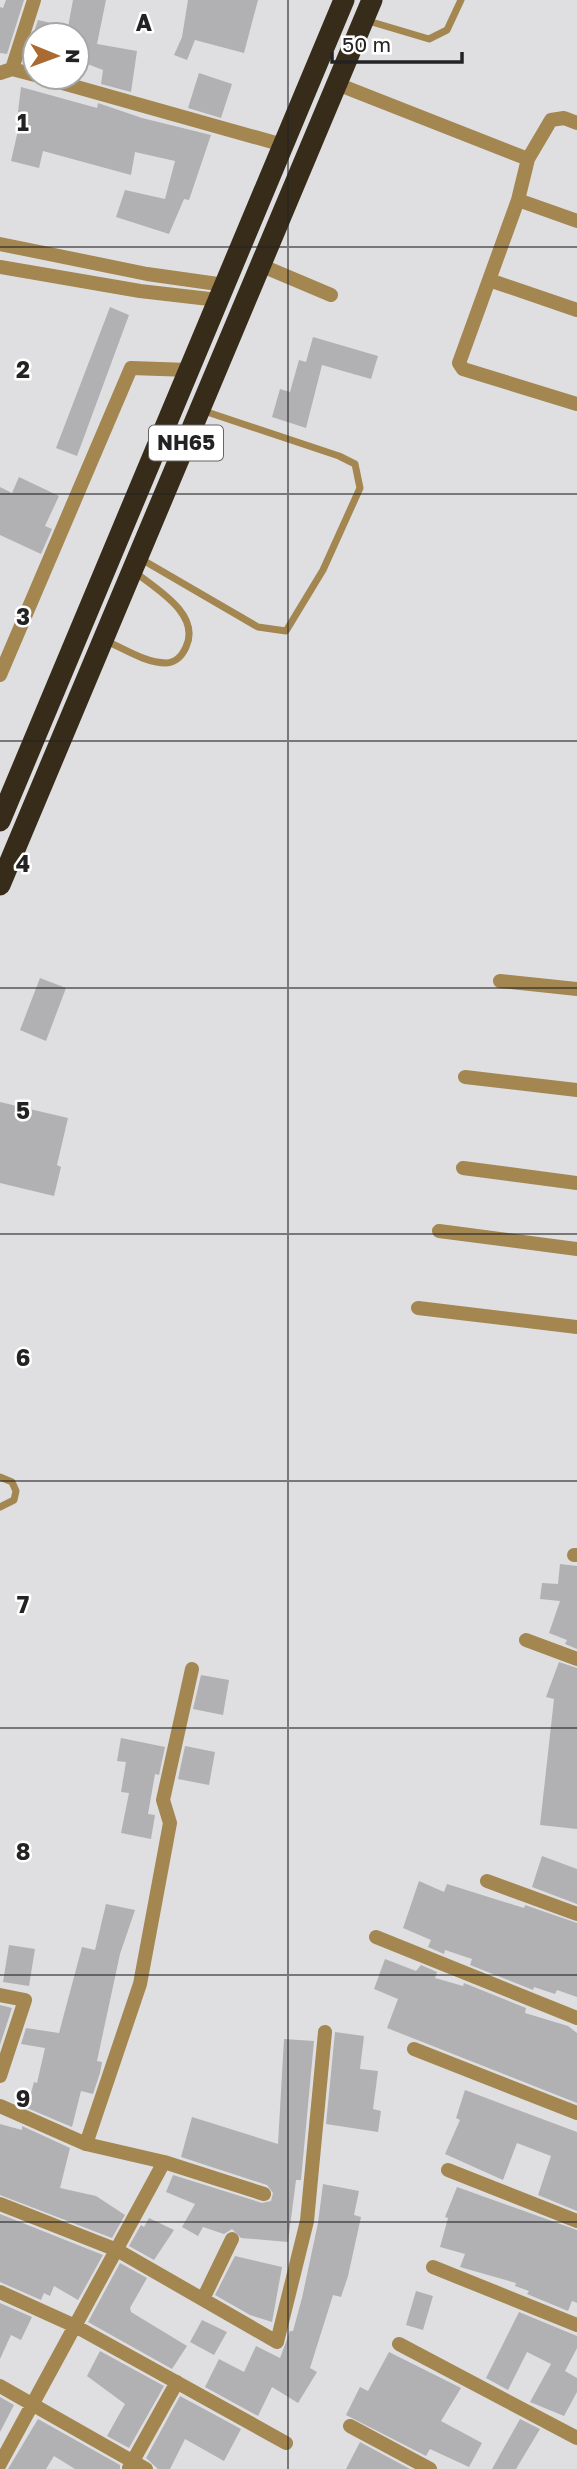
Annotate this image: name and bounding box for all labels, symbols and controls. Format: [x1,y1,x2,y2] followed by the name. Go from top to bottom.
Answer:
[136,8,153,36] text: A
[21,21,91,91] north arrow
[332,21,462,65] scale bar
[342,31,391,57] text: 50 m
[62,49,85,64] text: N
[17,108,29,136] text: 1
[16,355,30,383] text: 2
[149,426,223,460] road number: NH65
[16,602,30,630] text: 3
[16,849,30,877] text: 4
[16,1096,30,1124] text: 5
[16,1343,30,1371] text: 6
[17,1590,29,1618] text: 7
[16,1837,30,1865] text: 8
[16,2084,30,2112] text: 9

